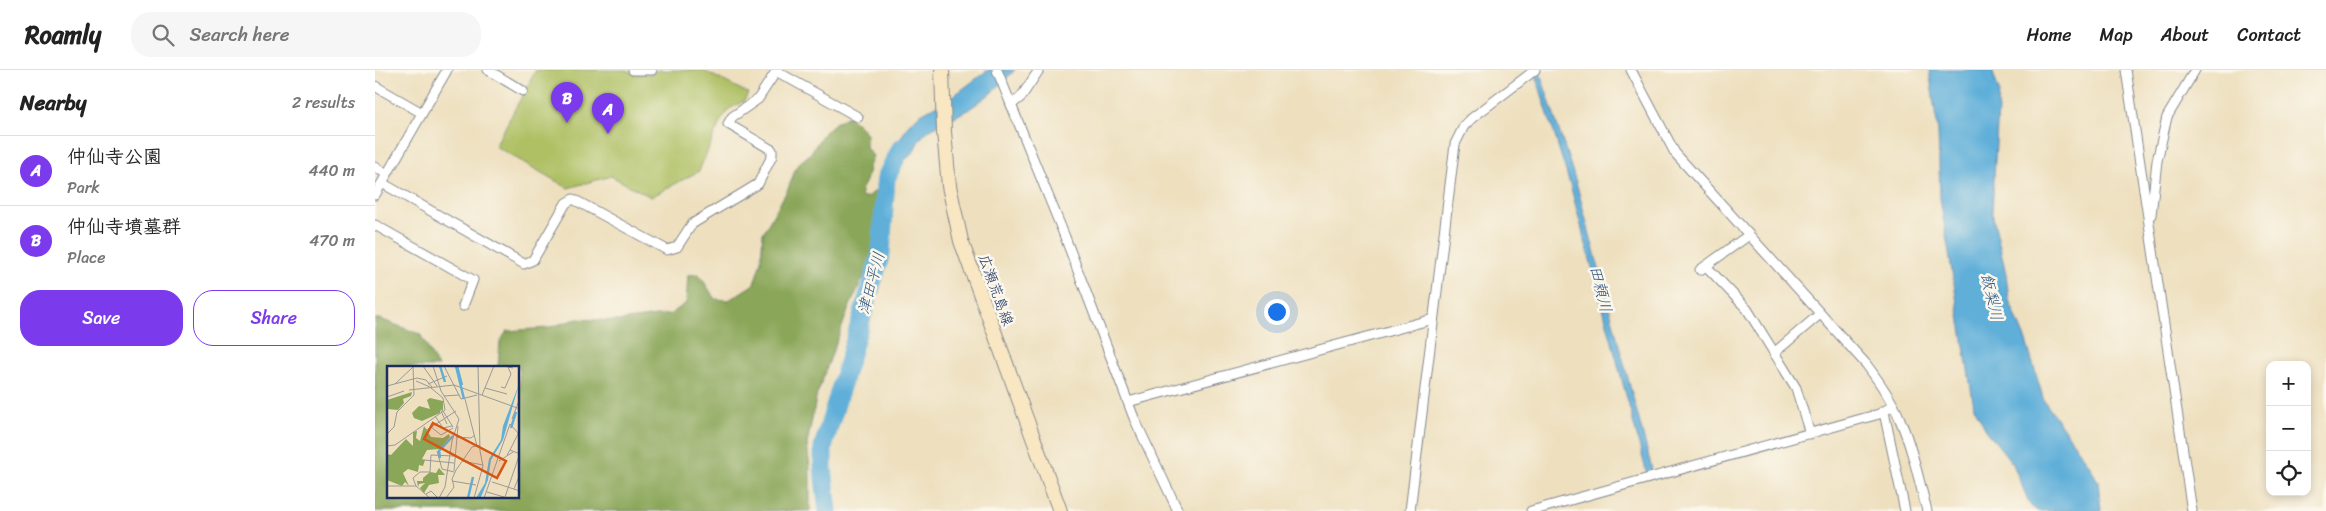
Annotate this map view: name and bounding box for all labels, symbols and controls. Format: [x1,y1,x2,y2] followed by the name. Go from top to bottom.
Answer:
[131,12,481,57] search box
[25,14,101,56] text: Roamly
[189,18,289,51] text: Search here
[2027,19,2072,51] text: Home
[2100,19,2133,51] text: Map
[2161,19,2209,51] text: About
[2237,19,2301,51] text: Contact
[149,21,177,49] icon: search
[551,82,583,123] pin: B
[20,84,86,122] text: Nearby
[292,88,355,117] text: 2 results
[592,93,624,134] pin: A
[67,140,162,173] text: 仲仙寺公園
[31,156,41,185] text: A
[308,156,355,185] text: 440 m
[67,173,100,202] text: Park
[67,210,181,243] text: 仲仙寺墳墓群
[31,226,41,255] text: B
[309,226,355,255] text: 470 m
[67,243,106,272] text: Place
[849,248,893,318] water label: 津田平川
[971,250,1021,330] street label: 広瀬荒島線
[1581,262,1621,316] water label: 田頼川
[1972,270,2012,324] water label: 飯梨川
[20,290,183,346] button: Save
[193,290,355,346] button: Share
[1264,299,1290,325] your location
[2266,361,2311,496] map controls
[2266,361,2311,406] button: +
[387,366,520,498] inset map
[2266,406,2311,451] button: −
[2266,451,2311,496] button: locate

